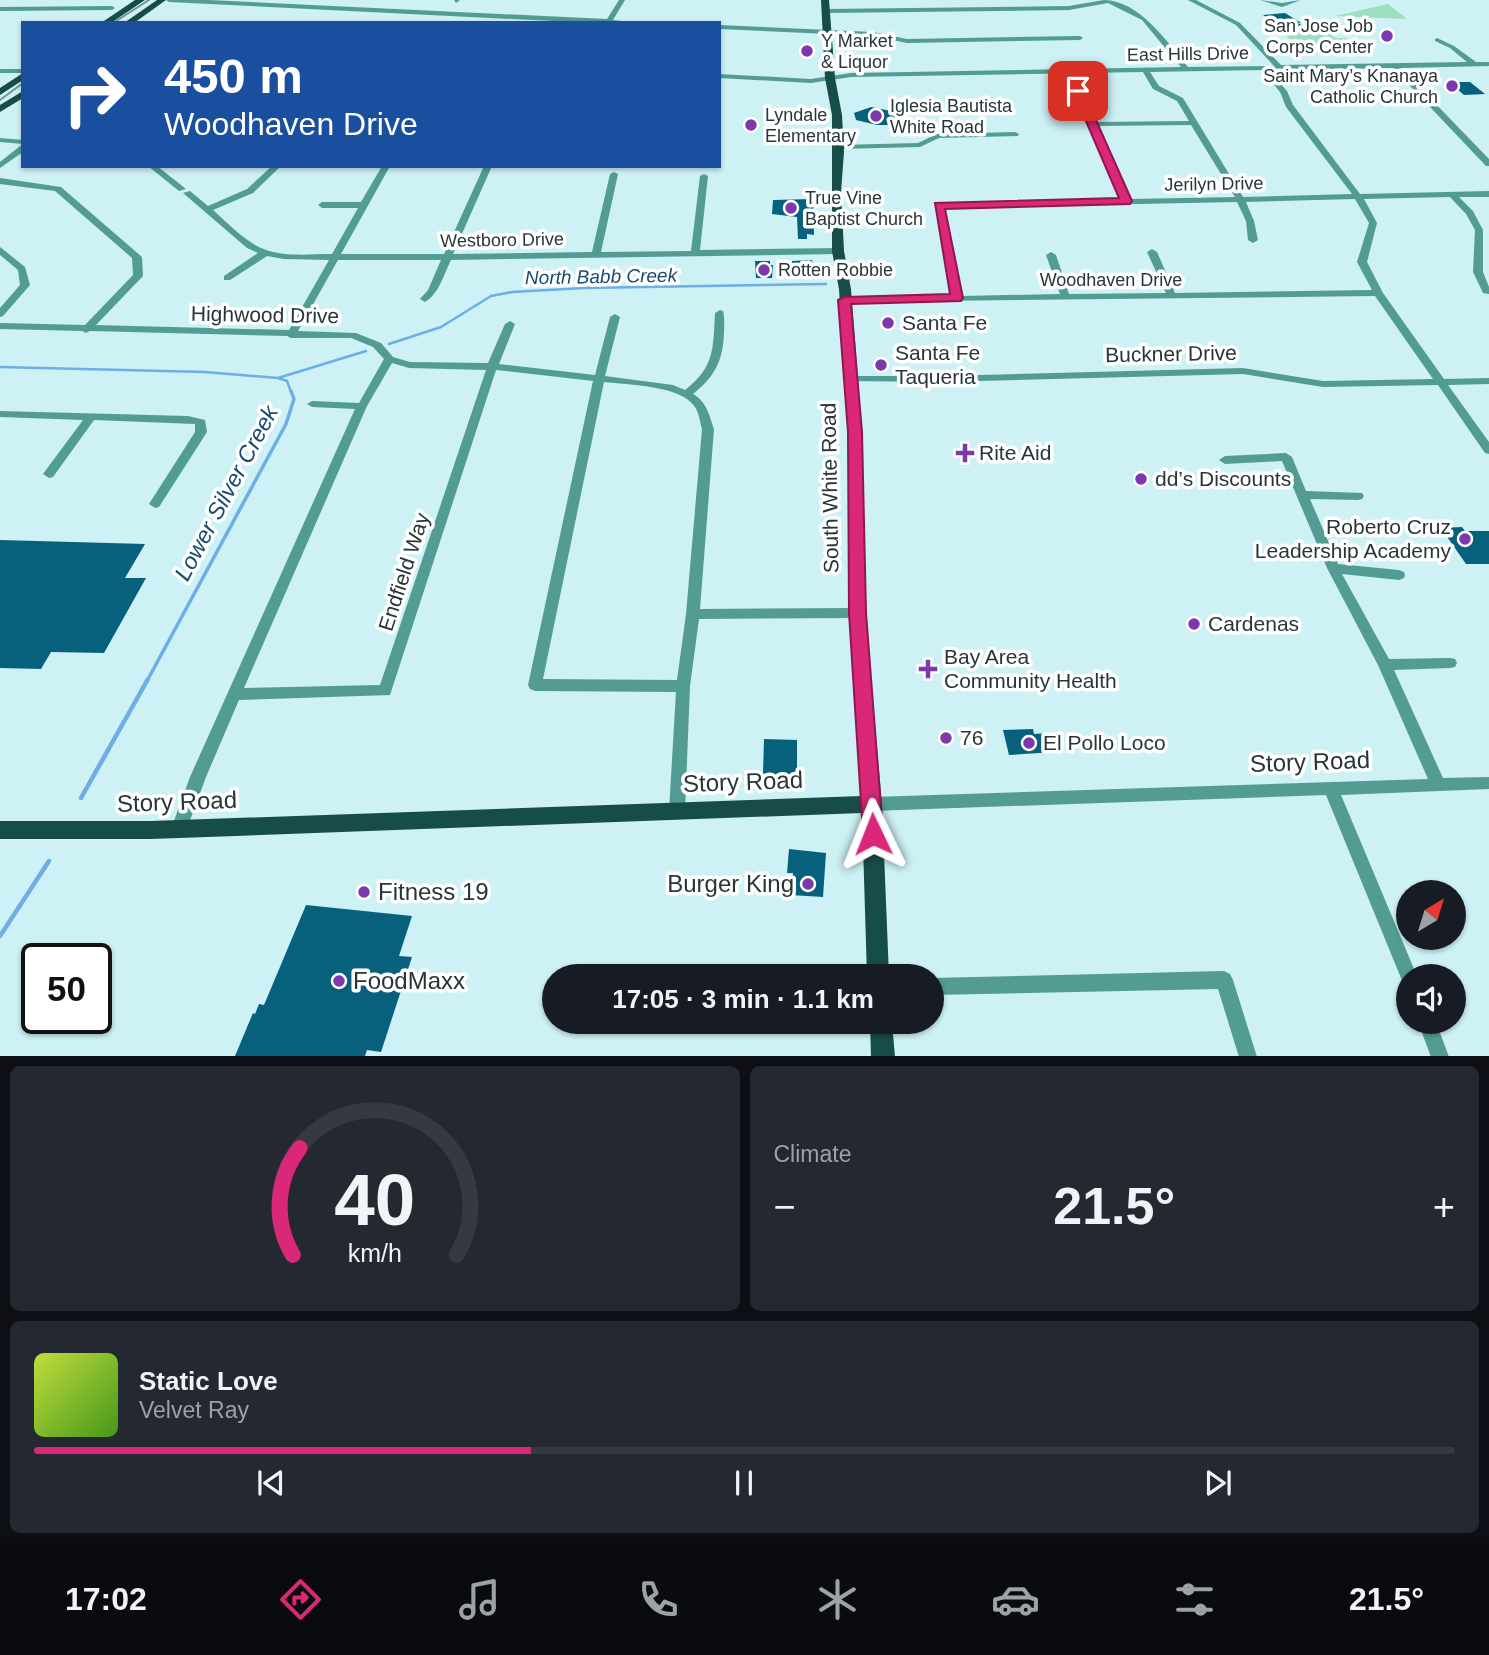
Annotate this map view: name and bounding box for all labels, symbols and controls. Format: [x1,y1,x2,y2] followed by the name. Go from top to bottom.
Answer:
[1264,16,1373,57] place label: San Jose Job Corps Center
[1379,28,1395,44] marker: San Jose Job Corps Center
[821,31,893,72] place label: Y Market & Liquor
[799,43,815,59] marker: Y Market & Liquor
[1127,43,1249,65] street label: East Hills Drive
[49,49,140,140] icon: right
[164,49,303,103] text: 450 m
[1048,61,1108,121] pin
[1263,66,1439,107] place label: Saint Mary’s Knanaya Catholic Church
[1059,72,1097,110] icon: arrive
[1444,78,1460,94] marker: Saint Mary’s Knanaya Catholic Church
[890,96,1013,137] place label: Iglesia Bautista White Road
[765,105,856,146] place label: Lyndale Elementary
[164,106,418,142] text: Woodhaven Drive
[868,108,884,124] marker: Iglesia Bautista White Road
[743,117,759,133] marker: Lyndale Elementary
[1164,173,1264,195] street label: Jerilyn Drive
[805,188,923,229] place label: True Vine Baptist Church
[783,200,799,216] marker: True Vine Baptist Church
[440,229,564,251] street label: Westboro Drive
[778,260,893,280] place label: Rotten Robbie
[756,262,772,278] marker: Rotten Robbie
[525,265,679,288] water label: North Babb Creek
[1040,270,1182,290] street label: Woodhaven Drive
[191,302,339,327] street label: Highwood Drive
[902,311,987,334] place label: Santa Fe
[880,315,896,331] marker: Santa Fe
[895,341,980,388] place label: Santa Fe Taqueria
[1105,341,1237,366] street label: Buckner Drive
[873,357,889,373] marker: Santa Fe Taqueria
[169,400,284,585] water label: Lower Silver Creek
[817,403,842,573] street label: South White Road
[979,441,1051,464] place label: Rite Aid
[957,445,973,461] marker: Rite Aid
[1155,467,1291,490] place label: dd’s Discounts
[1133,471,1149,487] marker: dd’s Discounts
[374,509,434,634] street label: Endfield Way
[1255,515,1451,562] place label: Roberto Cruz Leadership Academy
[1457,531,1473,547] marker: Roberto Cruz Leadership Academy
[1208,612,1299,635] place label: Cardenas
[1186,616,1202,632] marker: Cardenas
[944,645,1117,692] place label: Bay Area Community Health
[918,659,938,679] marker: Bay Area Community Health
[960,726,983,749] place label: 76
[938,730,954,746] marker: 76
[1043,731,1166,754] place label: El Pollo Loco
[1021,735,1037,751] marker: El Pollo Loco
[1250,746,1370,777] street label: Story Road
[683,766,803,797] street label: Story Road
[117,786,237,817] street label: Story Road
[836,797,910,871] position arrow
[667,870,794,897] place label: Burger King
[800,876,816,892] marker: Burger King
[378,878,489,905] place label: Fitness 19
[1396,880,1466,950] north arrow
[1396,880,1466,1034] map controls
[356,884,372,900] marker: Fitness 19
[21,943,112,1034] speed limit sign: 50
[1396,964,1466,1034] button: sound
[353,967,465,994] place label: FoodMaxx
[331,973,347,989] marker: FoodMaxx
[612,984,874,1014] text: 17:05 · 3 min · 1.1 km
[774,1141,851,1167] text: Climate
[334,1159,415,1240] text: 40
[1053,1177,1175,1235] text: 21.5°
[774,1186,796,1228] text: −
[1433,1186,1455,1228] text: +
[348,1238,402,1266] text: km/h
[139,1366,278,1396] text: Static Love
[139,1397,249,1423] text: Velvet Ray
[252,1464,290,1502] icon: previous
[725,1464,763,1502] icon: pause
[1199,1464,1237,1502] icon: next
[276,1575,325,1624] icon: directions
[455,1575,504,1624] icon: music
[634,1575,683,1624] icon: phone
[813,1575,862,1624] icon: climate
[991,1575,1040,1624] icon: car
[1170,1575,1219,1624] icon: filters
[65,1581,147,1617] text: 17:02
[1349,1581,1424,1617] text: 21.5°

